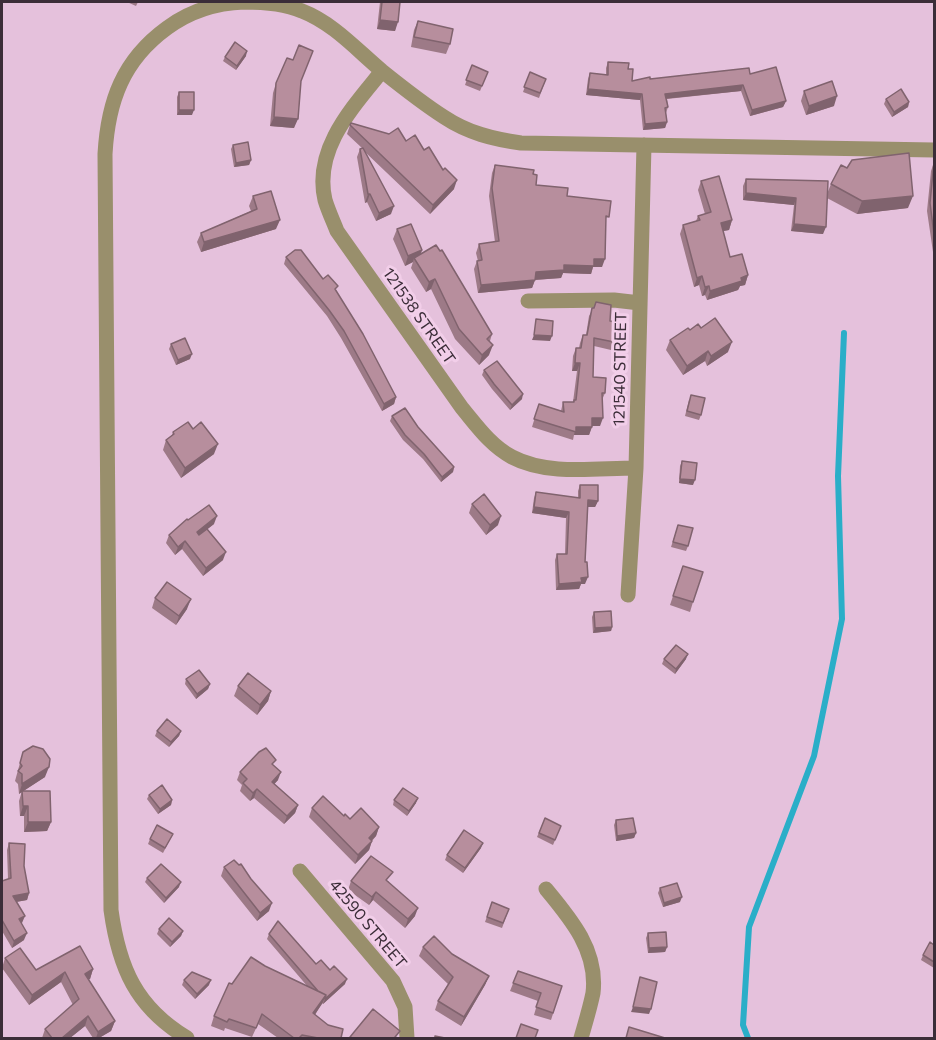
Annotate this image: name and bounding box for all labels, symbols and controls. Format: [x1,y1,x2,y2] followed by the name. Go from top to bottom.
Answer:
[379,264,459,368] street label: 121538 STREET
[609,312,631,426] street label: 121540 STREET
[325,876,411,972] street label: 42590 STREET

